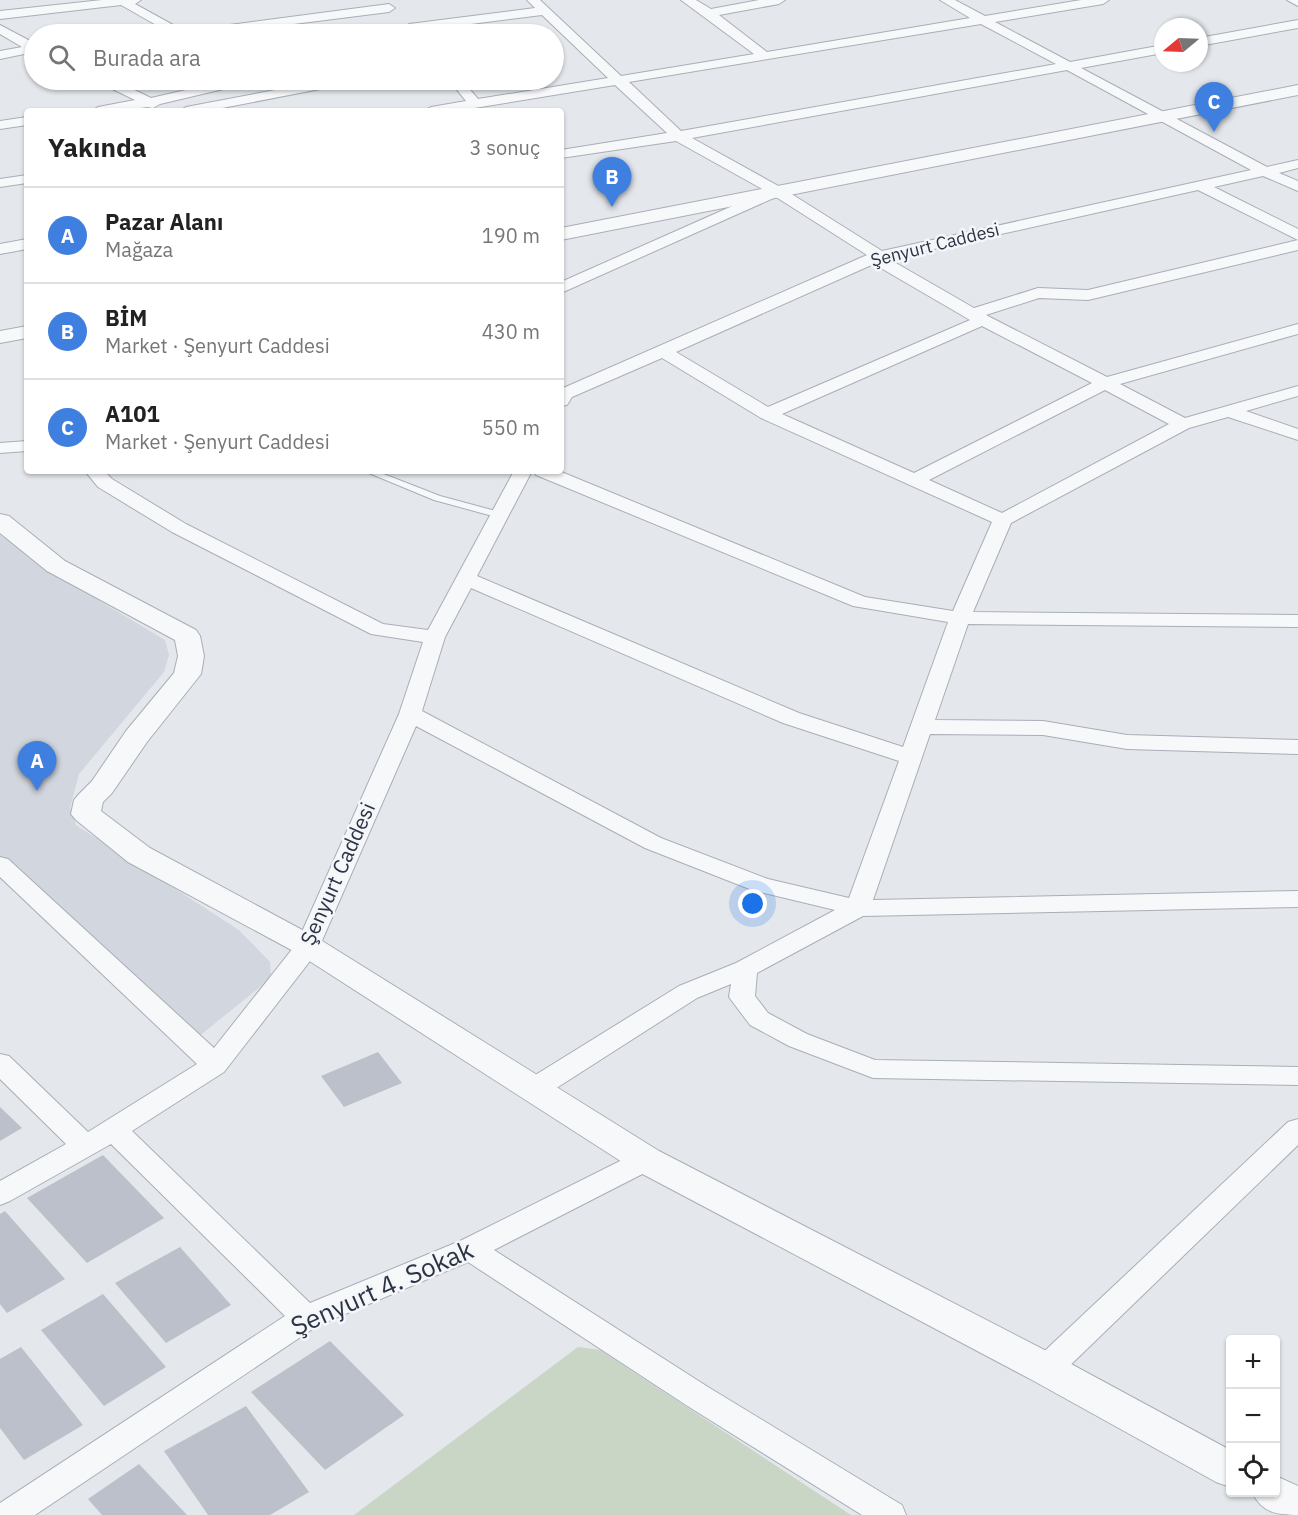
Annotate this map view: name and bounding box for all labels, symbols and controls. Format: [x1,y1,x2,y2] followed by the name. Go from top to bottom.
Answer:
[1154,18,1208,72] north arrow
[24,24,564,90] search box
[45,41,78,74] icon: search
[93,43,201,72] text: Burada ara
[1194,82,1234,132] pin: C
[48,130,147,164] text: Yakında
[470,134,540,161] text: 3 sonuç
[592,158,632,207] pin: B
[105,207,223,236] text: Pazar Alanı
[868,217,1002,272] street label: Şenyurt Caddesi
[61,222,74,249] text: A
[482,222,540,249] text: 190 m
[105,236,173,263] text: Mağaza
[105,303,147,332] text: BİM
[61,318,74,345] text: B
[482,318,540,345] text: 430 m
[105,332,330,359] text: Market · Şenyurt Caddesi
[105,399,160,428] text: A101
[61,414,74,441] text: C
[482,414,540,441] text: 550 m
[105,428,330,455] text: Market · Şenyurt Caddesi
[18,742,57,791] pin: A
[293,798,381,949] street label: Şenyurt Caddesi
[738,889,767,918] your location
[285,1232,478,1343] street label: Şenyurt 4. Sokak
[1226,1335,1280,1497] map controls
[1226,1335,1280,1389] button: +
[1226,1389,1280,1443] button: −
[1226,1443,1280,1497] button: locate

